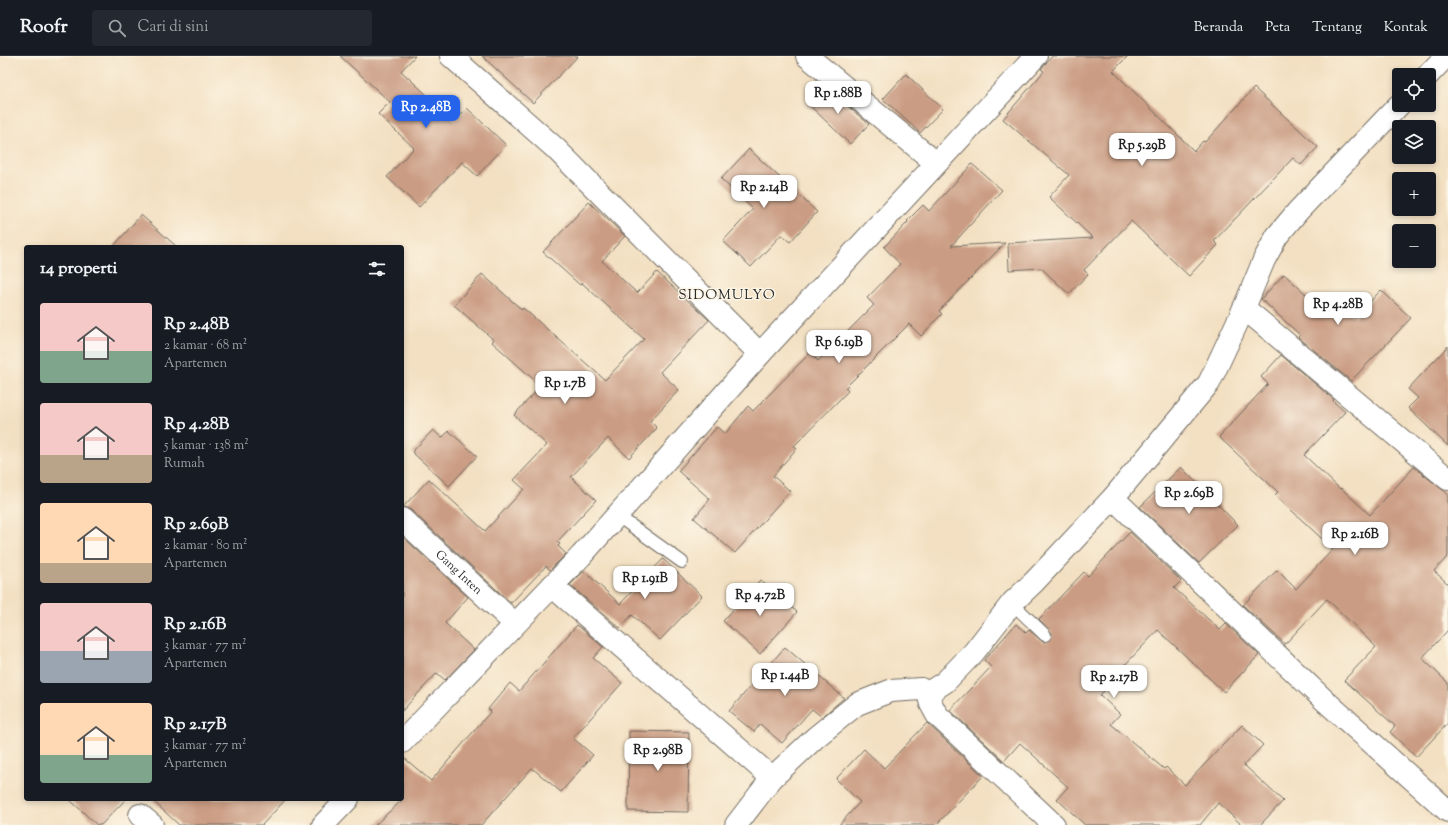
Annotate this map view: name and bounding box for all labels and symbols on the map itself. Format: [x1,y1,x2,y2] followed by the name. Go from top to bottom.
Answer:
[797,81,879,115] pin: Rp 1.88B
[385,95,467,129] pin: Rp 2.48B
[1101,133,1183,167] pin: Rp 5.29B
[723,175,805,209] pin: Rp 2.14B
[678,286,776,306] district label: SIDOMULYO
[1297,292,1379,326] pin: Rp 4.28B
[798,330,880,364] pin: Rp 6.19B
[528,371,602,405] pin: Rp 1.7B
[1148,481,1230,515] pin: Rp 2.69B
[1314,522,1396,556] pin: Rp 2.16B
[431,546,486,599] street label: Gang Inten
[604,566,686,600] pin: Rp 1.91B
[719,583,801,617] pin: Rp 4.72B
[744,663,826,697] pin: Rp 1.44B
[1073,665,1155,699] pin: Rp 2.17B
[617,738,699,772] pin: Rp 2.98B

